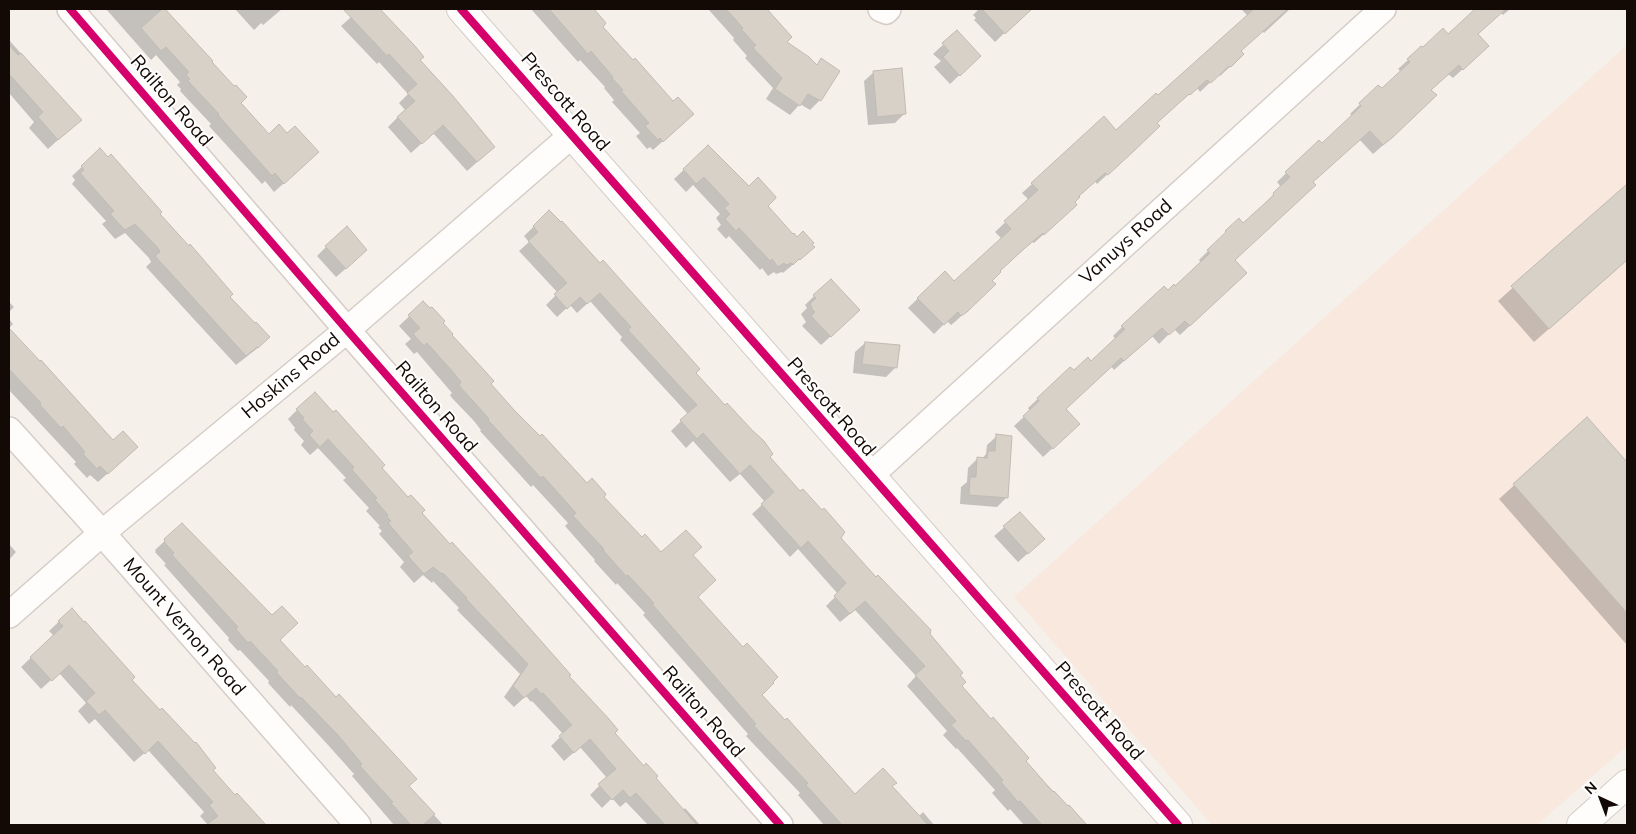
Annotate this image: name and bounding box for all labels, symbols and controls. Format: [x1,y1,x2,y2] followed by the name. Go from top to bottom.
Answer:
[516,48,614,156] street label: Prescott Road
[125,51,217,151] street label: Railton Road
[1075,195,1177,289] street label: Vanuys Road
[237,328,345,424] street label: Hoskins Road
[782,353,880,461] street label: Prescott Road
[390,357,482,457] street label: Railton Road
[118,554,250,700] street label: Mount Vernon Road
[1050,657,1148,765] street label: Prescott Road
[657,662,749,762] street label: Railton Road
[1576,774,1626,824] north arrow
[1581,778,1601,798] text: N

